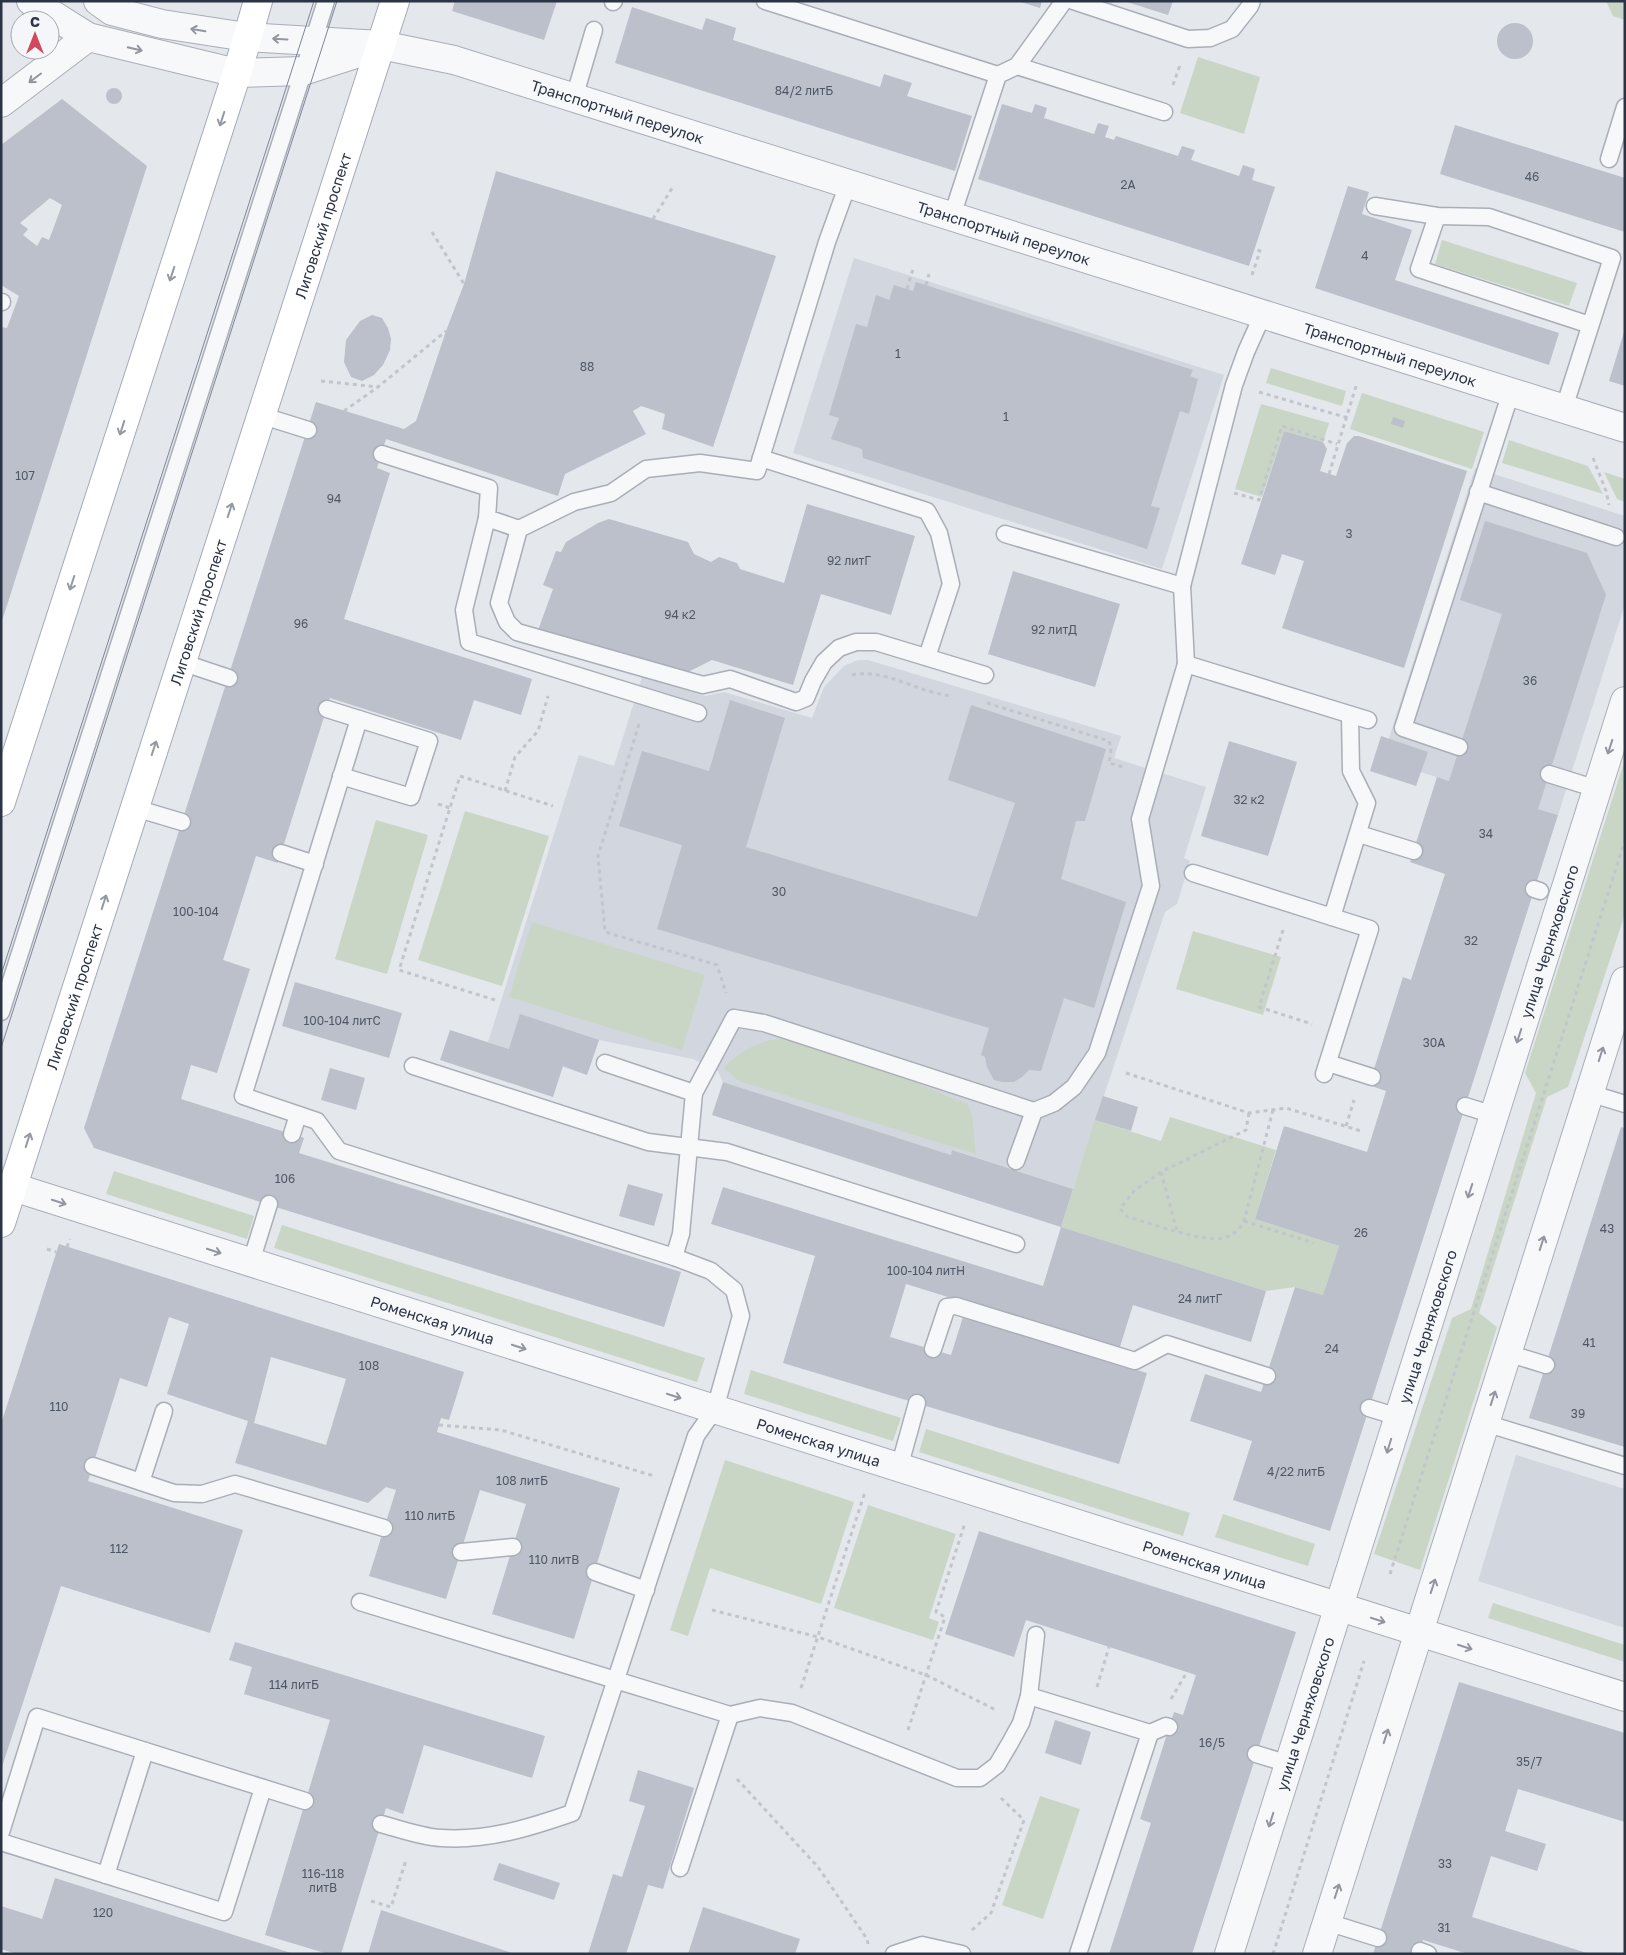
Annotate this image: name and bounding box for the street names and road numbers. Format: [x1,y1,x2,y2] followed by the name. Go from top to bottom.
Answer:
[529,76,707,147] street label: Транспортный переулок
[291,150,355,301] street label: Лиговский проспект
[915,197,1093,269] street label: Транспортный переулок
[1301,319,1479,390] street label: Транспортный переулок
[166,536,230,687] street label: Лиговский проспект
[1516,862,1582,1020] street label: улица Черняховского
[42,921,106,1072] street label: Лиговский проспект
[1395,1247,1460,1406] street label: улица Черняховского
[368,1292,497,1348] street label: Роменская улица
[754,1414,883,1470] street label: Роменская улица
[1141,1536,1269,1592] street label: Роменская улица
[1272,1635,1338,1793] street label: улица Черняховского

